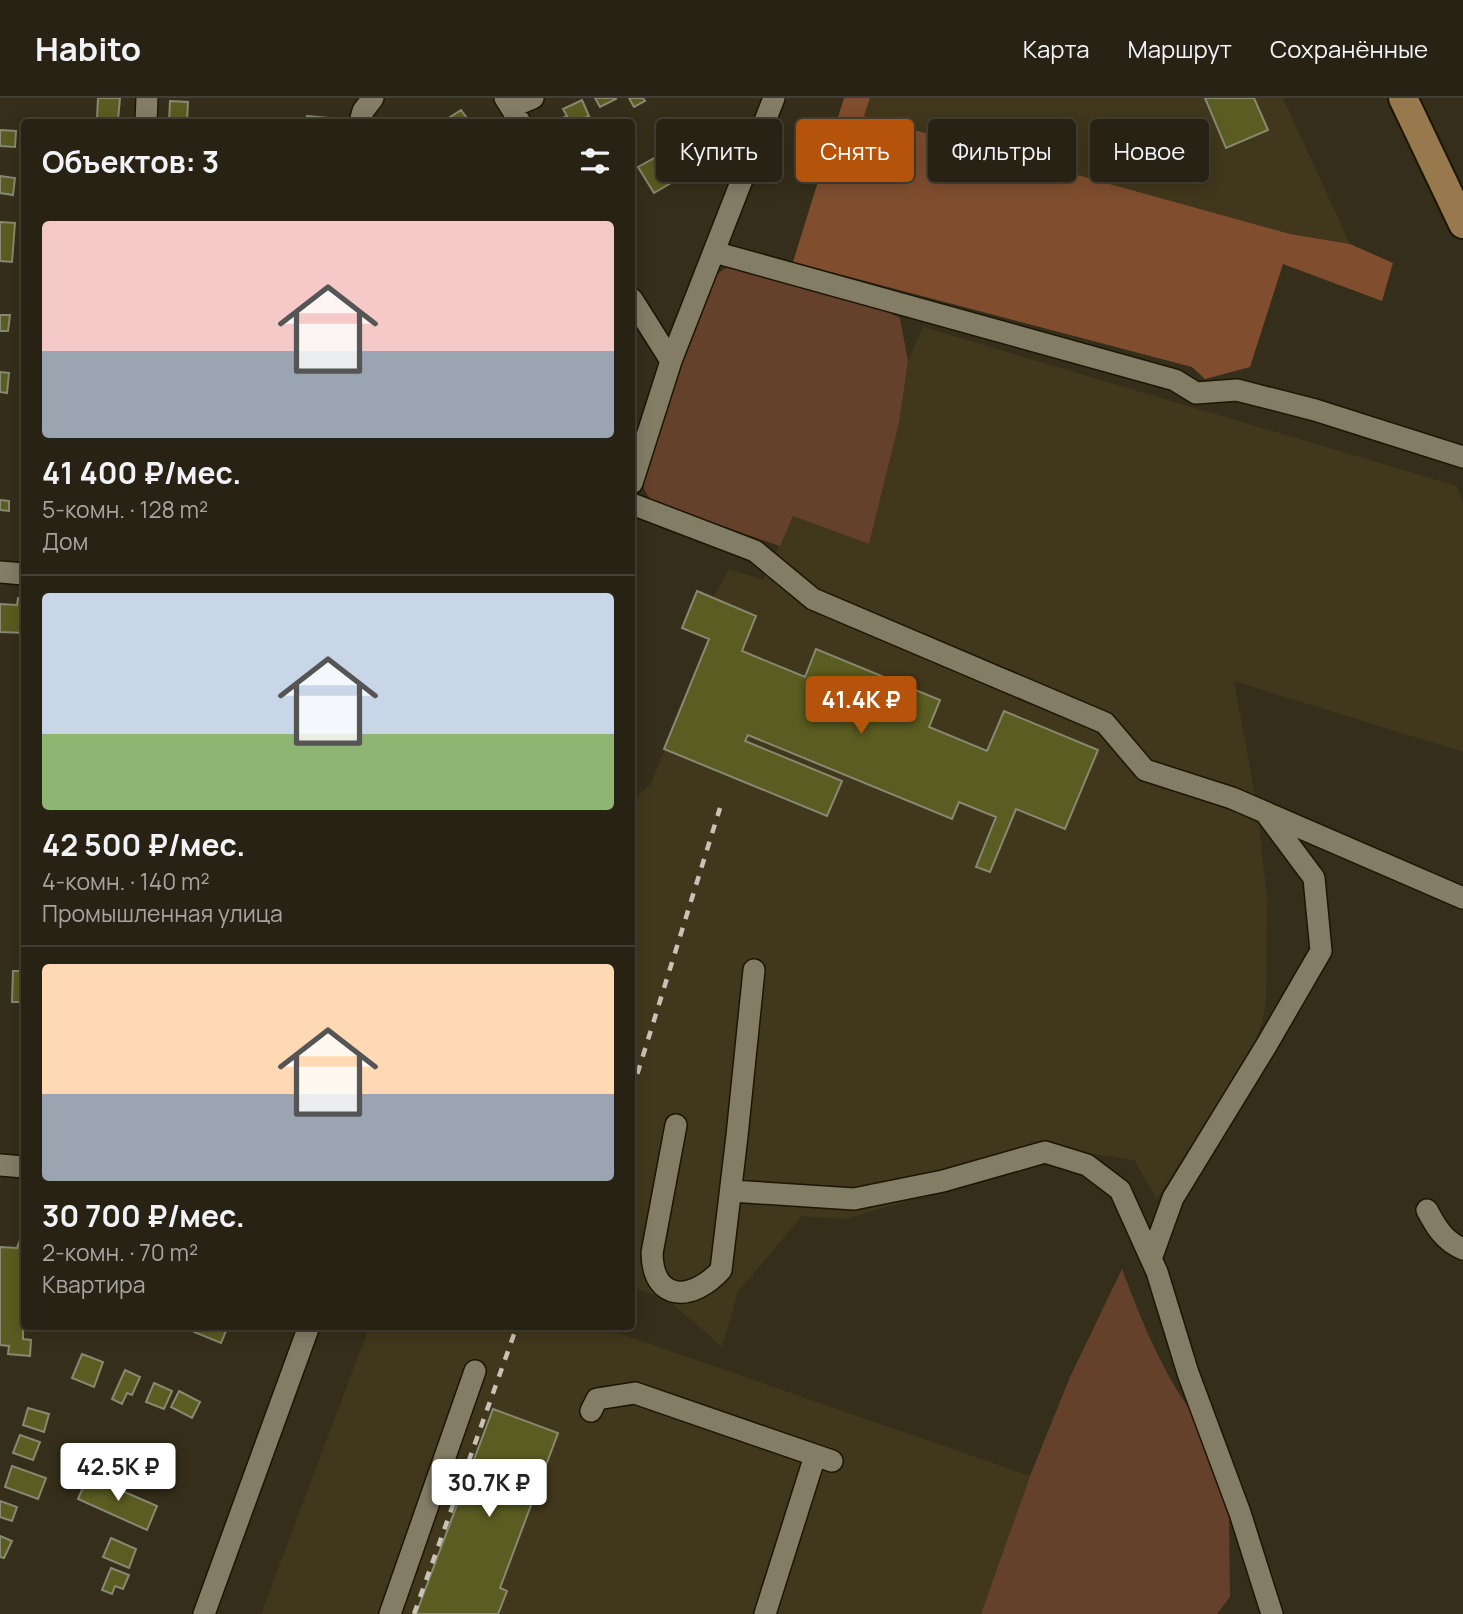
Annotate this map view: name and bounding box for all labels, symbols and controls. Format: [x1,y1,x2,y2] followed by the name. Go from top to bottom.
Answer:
[35,26,141,71] text: Habito
[1023,32,1090,65] text: Карта
[1128,32,1232,65] text: Маршрут
[1270,32,1428,65] text: Сохранённые
[656,119,782,182] chip: Купить
[796,119,914,182] chip: Снять
[928,119,1076,182] chip: Фильтры
[1090,119,1209,182] chip: Новое
[42,141,219,182] text: Объектов: 3
[576,142,614,180] icon: filters
[265,266,391,392] icon: home
[42,452,241,493] text: 41 400 ₽/мес.
[42,493,208,525] text: 5-комн. · 128 m²
[42,525,88,557] text: Дом
[265,638,391,764] icon: home
[796,676,926,736] pin: 41.4K ₽
[822,683,900,715] text: 41.4K ₽
[42,824,245,865] text: 42 500 ₽/мес.
[42,865,210,897] text: 4-комн. · 140 m²
[42,897,283,929] text: Промышленная улица
[265,1009,391,1135] icon: home
[42,1195,245,1236] text: 30 700 ₽/мес.
[42,1236,198,1268] text: 2-комн. · 70 m²
[42,1268,146,1300] text: Квартира
[53,1444,183,1503] pin: 42.5K ₽
[77,1450,159,1482] text: 42.5K ₽
[424,1460,554,1519] pin: 30.7K ₽
[448,1466,530,1498] text: 30.7K ₽

